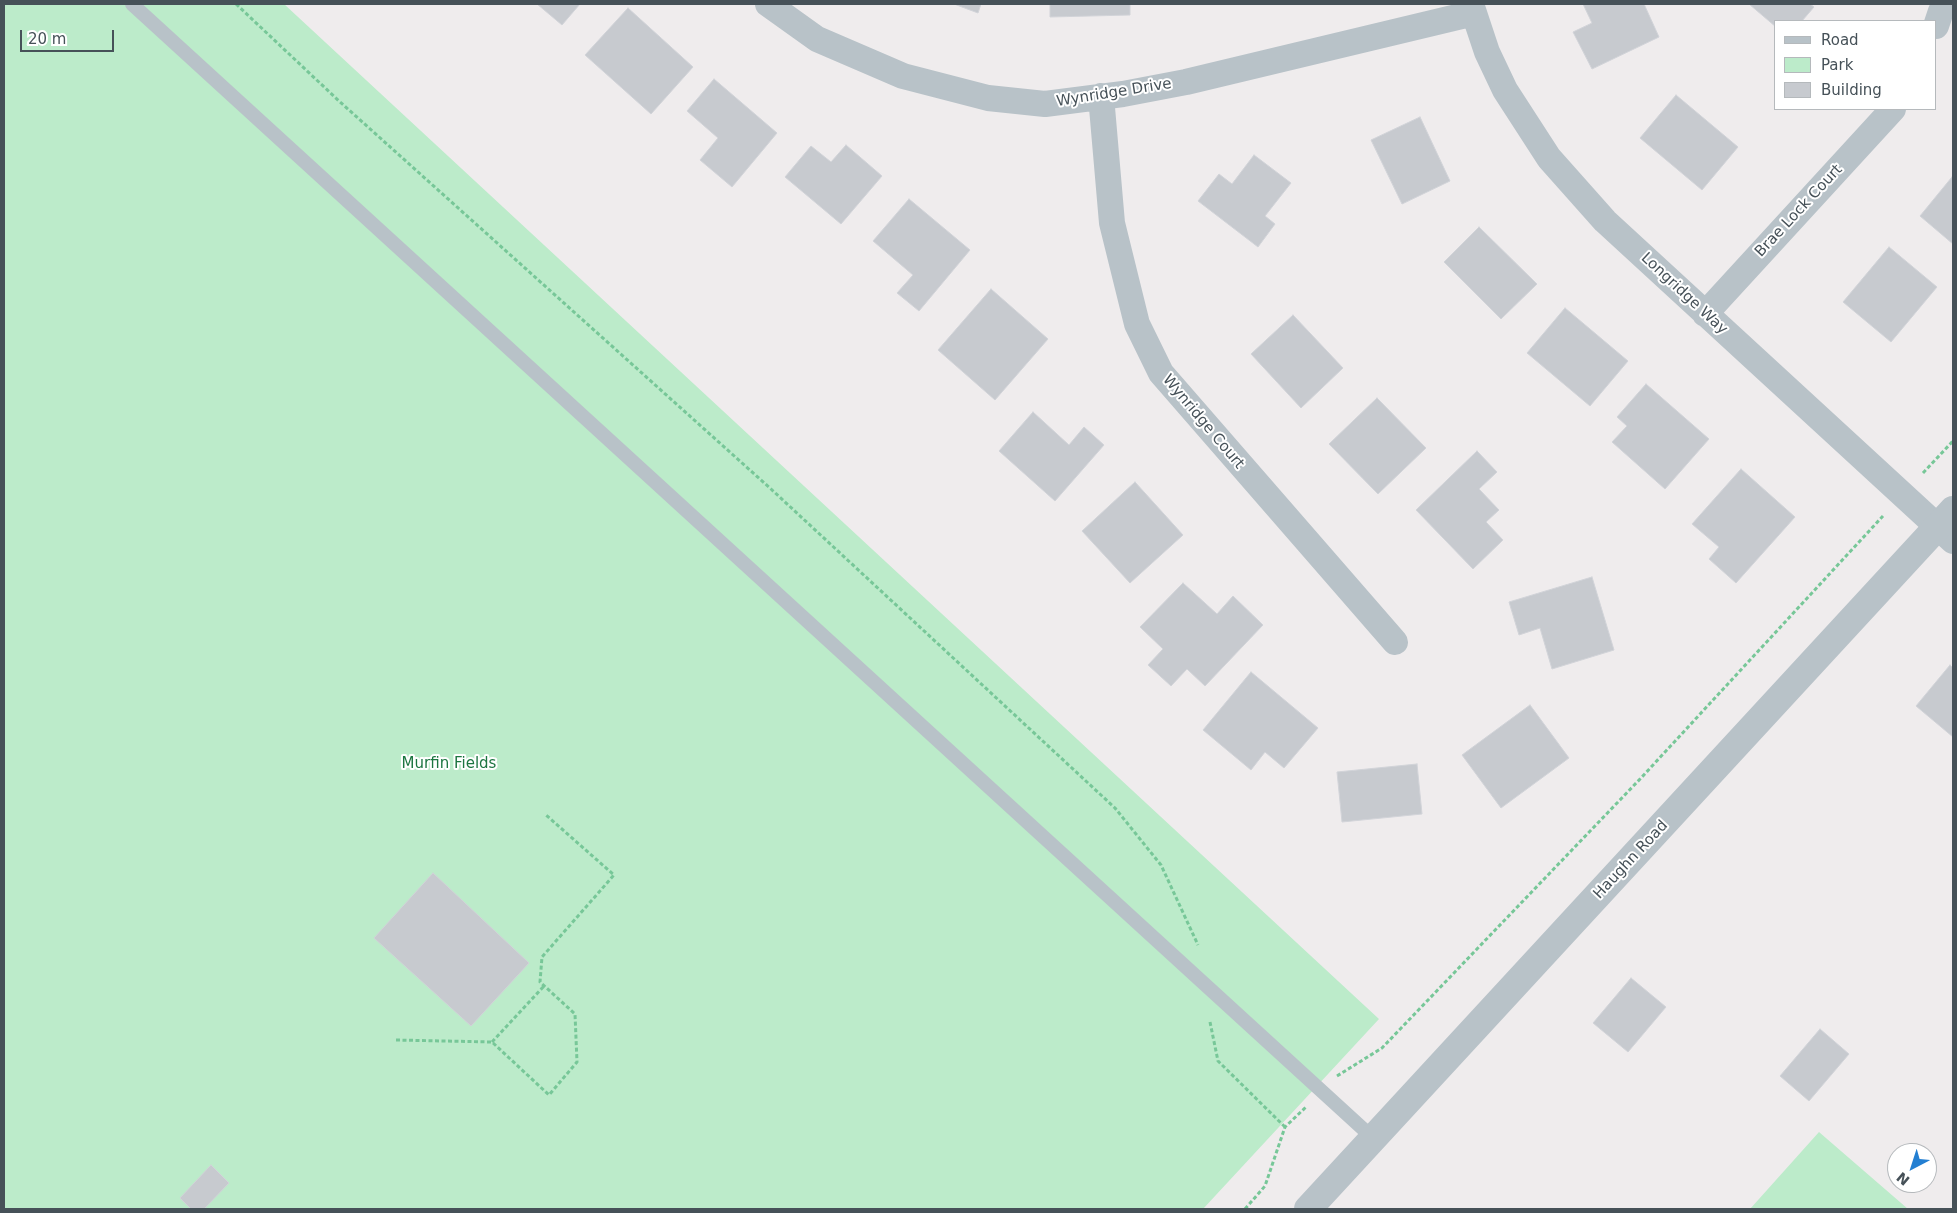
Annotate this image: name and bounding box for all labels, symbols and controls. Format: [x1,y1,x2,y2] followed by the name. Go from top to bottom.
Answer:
[22,20,116,52] scale bar
[1774,20,1937,110] legend
[28,30,66,48] text: 20 m
[1821,31,1859,49] text: Road
[1821,56,1853,74] text: Park
[1055,75,1173,111] street label: Wynridge Drive
[1821,81,1882,99] text: Building
[1752,161,1846,261] street label: Brae Lock Court
[1637,249,1731,339] street label: Longridge Way
[1158,371,1248,473] street label: Wynridge Court
[402,755,496,773] park label: Murfin Fields
[1590,817,1672,903] street label: Haughn Road
[1887,1143,1937,1193] north arrow
[1893,1169,1913,1189] text: N

